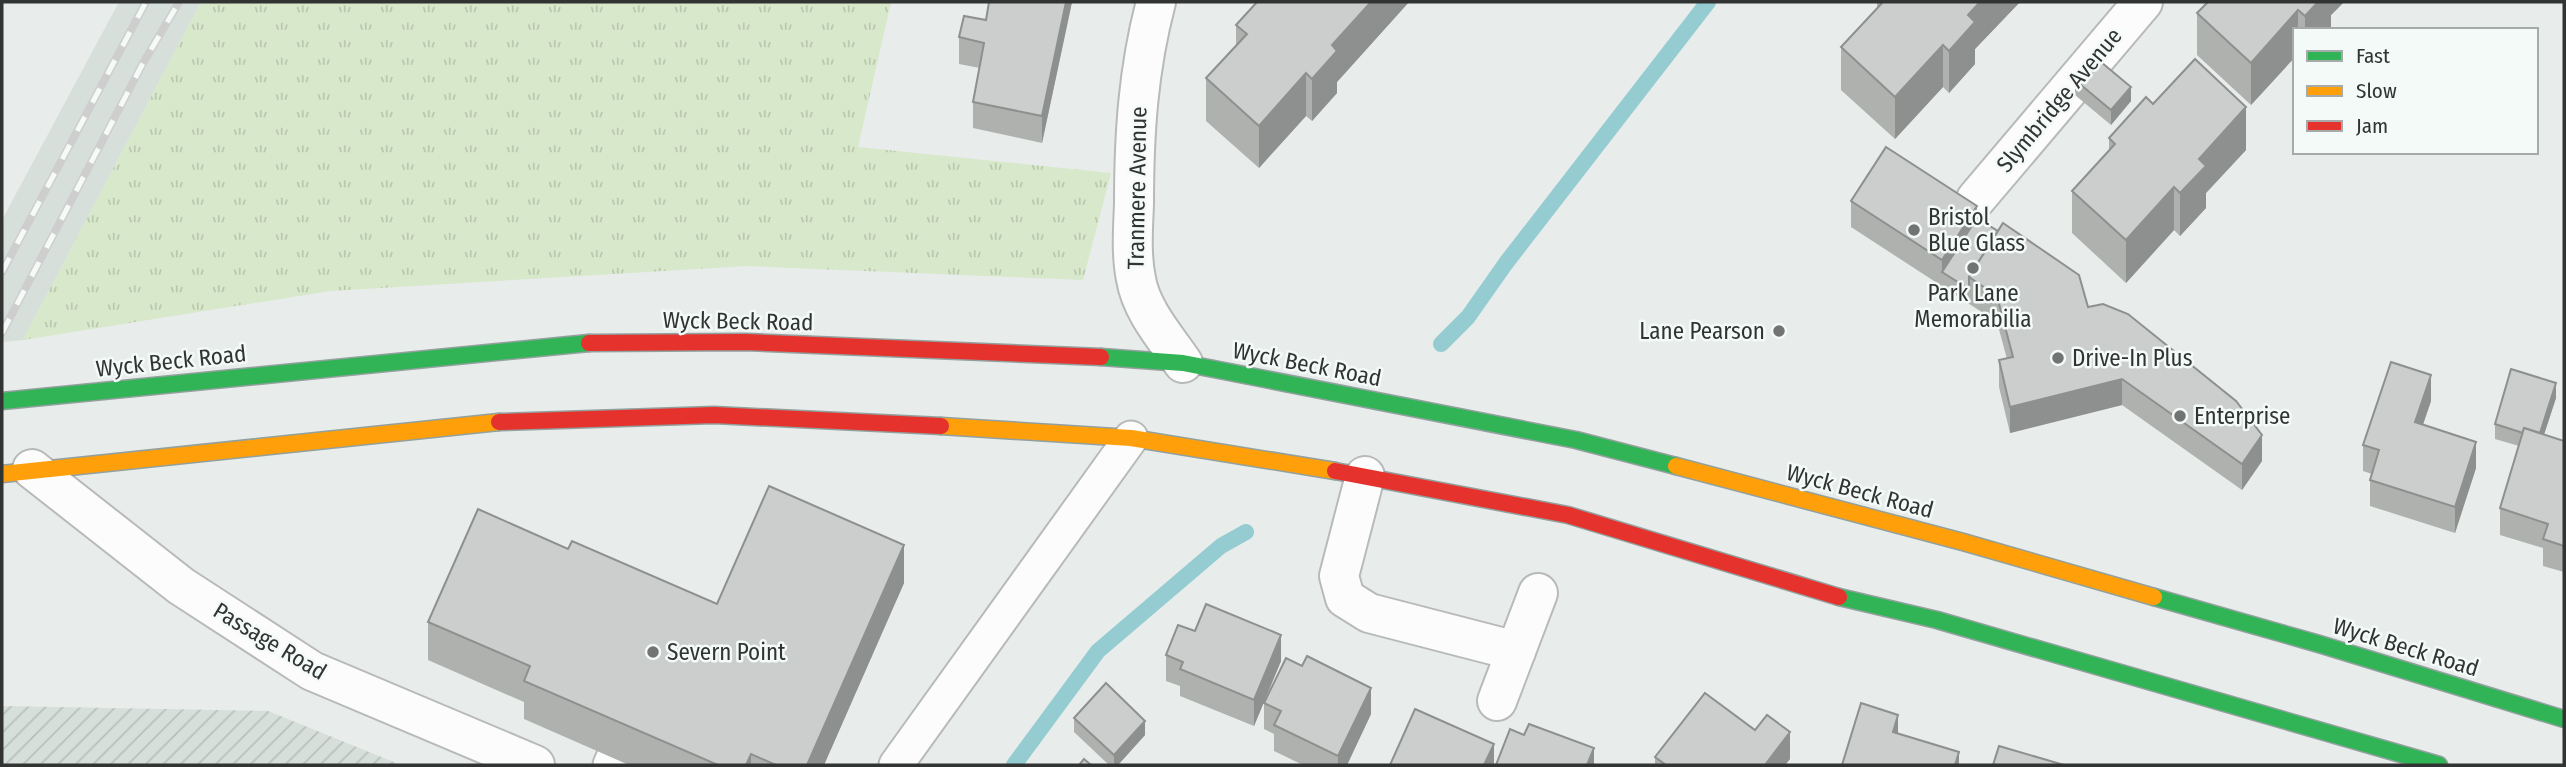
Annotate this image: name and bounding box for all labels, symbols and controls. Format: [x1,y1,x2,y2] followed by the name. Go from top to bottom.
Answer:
[1990,22,2128,178] street label: Slymbridge Avenue
[2293,28,2538,154] legend
[2356,43,2390,69] text: Fast
[2356,78,2397,104] text: Slow
[1122,106,1152,270] street label: Tranmere Avenue
[2356,113,2388,139] text: Jam
[1928,203,2025,257] place label: Bristol Blue Glass
[1906,222,1922,238] marker: Bristol Blue Glass
[1965,260,1981,276] marker: Park Lane Memorabilia
[1914,279,2032,333] place label: Park Lane Memorabilia
[662,306,814,336] street label: Wyck Beck Road
[1639,317,1765,345] place label: Lane Pearson
[1771,323,1787,339] marker: Lane Pearson
[1230,336,1384,392] street label: Wyck Beck Road
[94,339,248,383] street label: Wyck Beck Road
[2072,344,2193,372] place label: Drive-In Plus
[2050,350,2066,366] marker: Drive-In Plus
[2194,402,2291,430] place label: Enterprise
[2172,408,2188,424] marker: Enterprise
[1783,458,1937,524] street label: Wyck Beck Road
[208,596,332,686] street label: Passage Road
[2330,612,2482,682] street label: Wyck Beck Road
[667,638,786,666] place label: Severn Point
[645,644,661,660] marker: Severn Point

